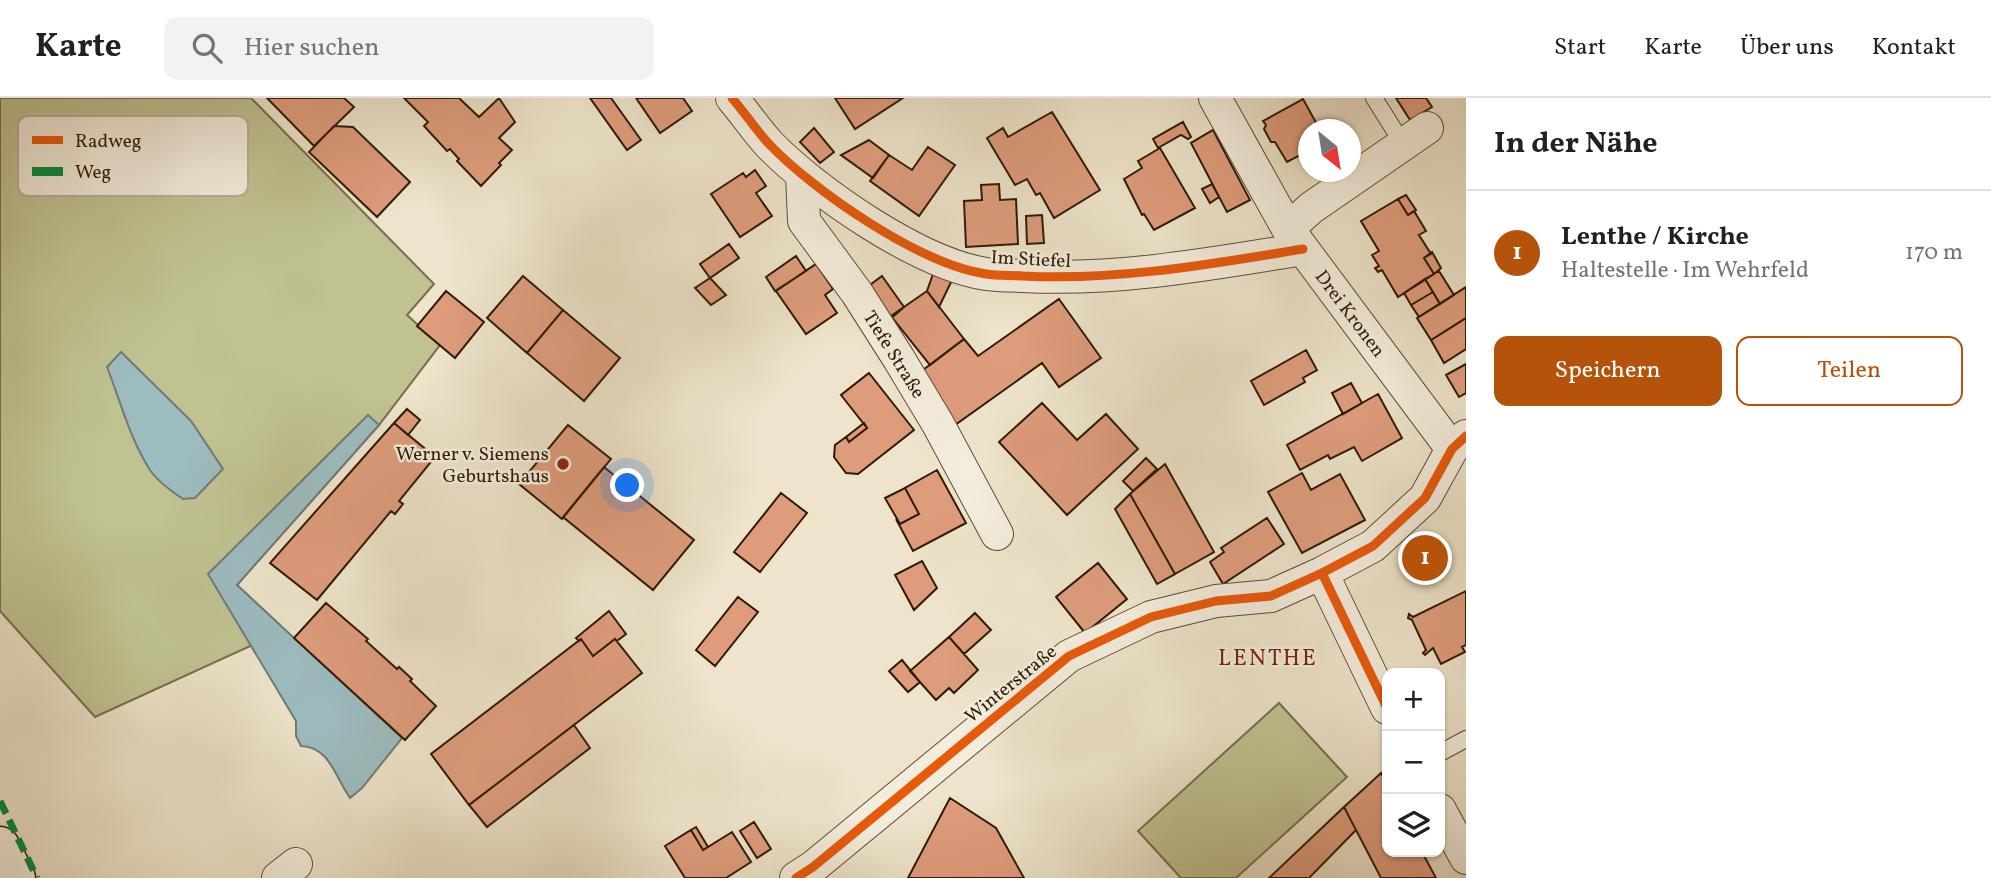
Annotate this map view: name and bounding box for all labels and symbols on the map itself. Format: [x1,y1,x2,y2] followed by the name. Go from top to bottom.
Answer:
[18,116,248,196] legend
[1298,119,1361,182] north arrow
[75,129,141,155] text: Radweg
[75,160,111,186] text: Weg
[990,245,1072,275] street label: Im Stiefel
[1308,265,1391,363] street label: Drei Kronen
[856,306,931,404] street label: Tiefe Straße
[396,442,549,490] place label: Werner v. Siemens Geburtshaus
[555,456,571,472] marker: Werner v. Siemens Geburtshaus
[610,468,644,502] your location
[1402,532,1448,584] pin: 1
[960,639,1063,730] street label: Winterstraße
[1218,643,1318,675] district label: LENTHE

